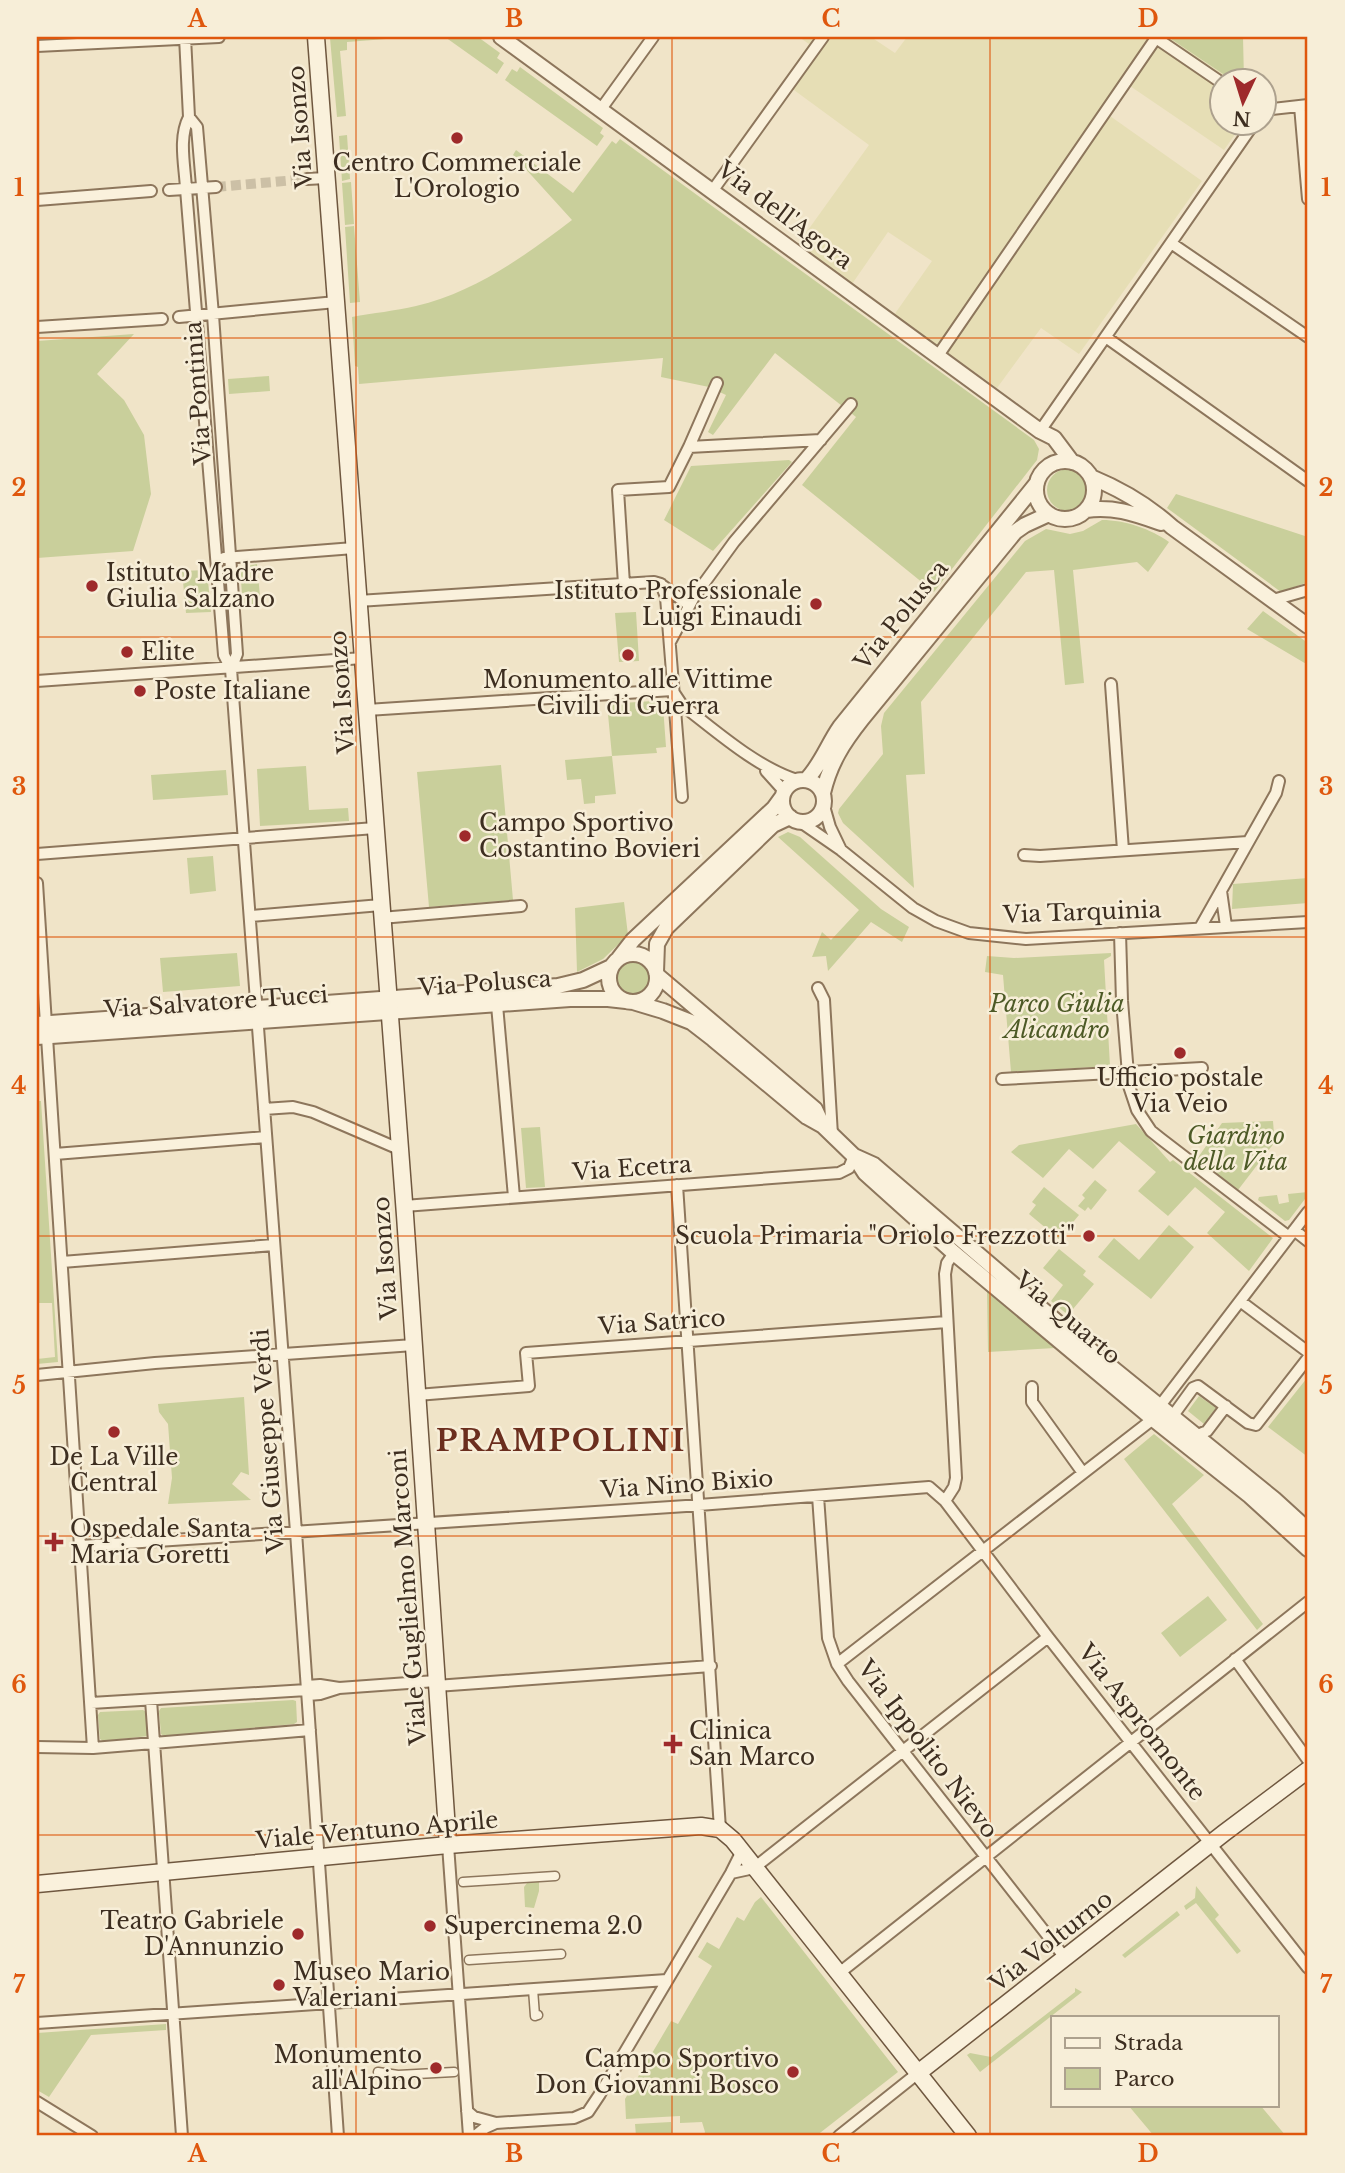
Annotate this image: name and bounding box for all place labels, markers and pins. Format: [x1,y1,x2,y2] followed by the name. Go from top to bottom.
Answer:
[449,130,465,146] marker: Centro Commerciale L'Orologio
[333,149,581,203] place label: Centro Commerciale L'Orologio
[106,559,275,613] place label: Istituto Madre Giulia Salzano
[554,577,802,631] place label: Istituto Professionale Luigi Einaudi
[84,578,100,594] marker: Istituto Madre Giulia Salzano
[808,596,824,612] marker: Istituto Professionale Luigi Einaudi
[141,638,195,666] place label: Elite
[119,644,135,660] marker: Elite
[620,647,636,663] marker: Monumento alle Vittime Civili di Guerra
[483,666,773,720] place label: Monumento alle Vittime Civili di Guerra
[154,677,311,705] place label: Poste Italiane
[132,683,148,699] marker: Poste Italiane
[479,809,700,863] place label: Campo Sportivo Costantino Bovieri
[457,828,473,844] marker: Campo Sportivo Costantino Bovieri
[1172,1045,1188,1061] marker: Ufficio postale Via Veio
[1097,1064,1263,1118] place label: Ufficio postale Via Veio
[675,1222,1075,1250] place label: Scuola Primaria "Oriolo Frezzotti"
[1081,1228,1097,1244] marker: Scuola Primaria "Oriolo Frezzotti"
[106,1424,122,1440] marker: De La Ville Central
[50,1443,178,1497] place label: De La Ville Central
[70,1515,251,1569] place label: Ospedale Santa Maria Goretti
[44,1532,64,1552] marker: Ospedale Santa Maria Goretti
[689,1717,815,1771] place label: Clinica San Marco
[663,1734,683,1754] marker: Clinica San Marco
[101,1907,284,1961] place label: Teatro Gabriele D'Annunzio
[444,1912,643,1940] place label: Supercinema 2.0
[422,1918,438,1934] marker: Supercinema 2.0
[290,1926,306,1942] marker: Teatro Gabriele D'Annunzio
[292,1958,450,2012] place label: Museo Mario Valeriani
[271,1977,287,1993] marker: Museo Mario Valeriani
[274,2041,422,2095] place label: Monumento all'Alpino
[536,2045,779,2099] place label: Campo Sportivo Don Giovanni Bosco
[428,2060,444,2076] marker: Monumento all'Alpino
[785,2064,801,2080] marker: Campo Sportivo Don Giovanni Bosco

